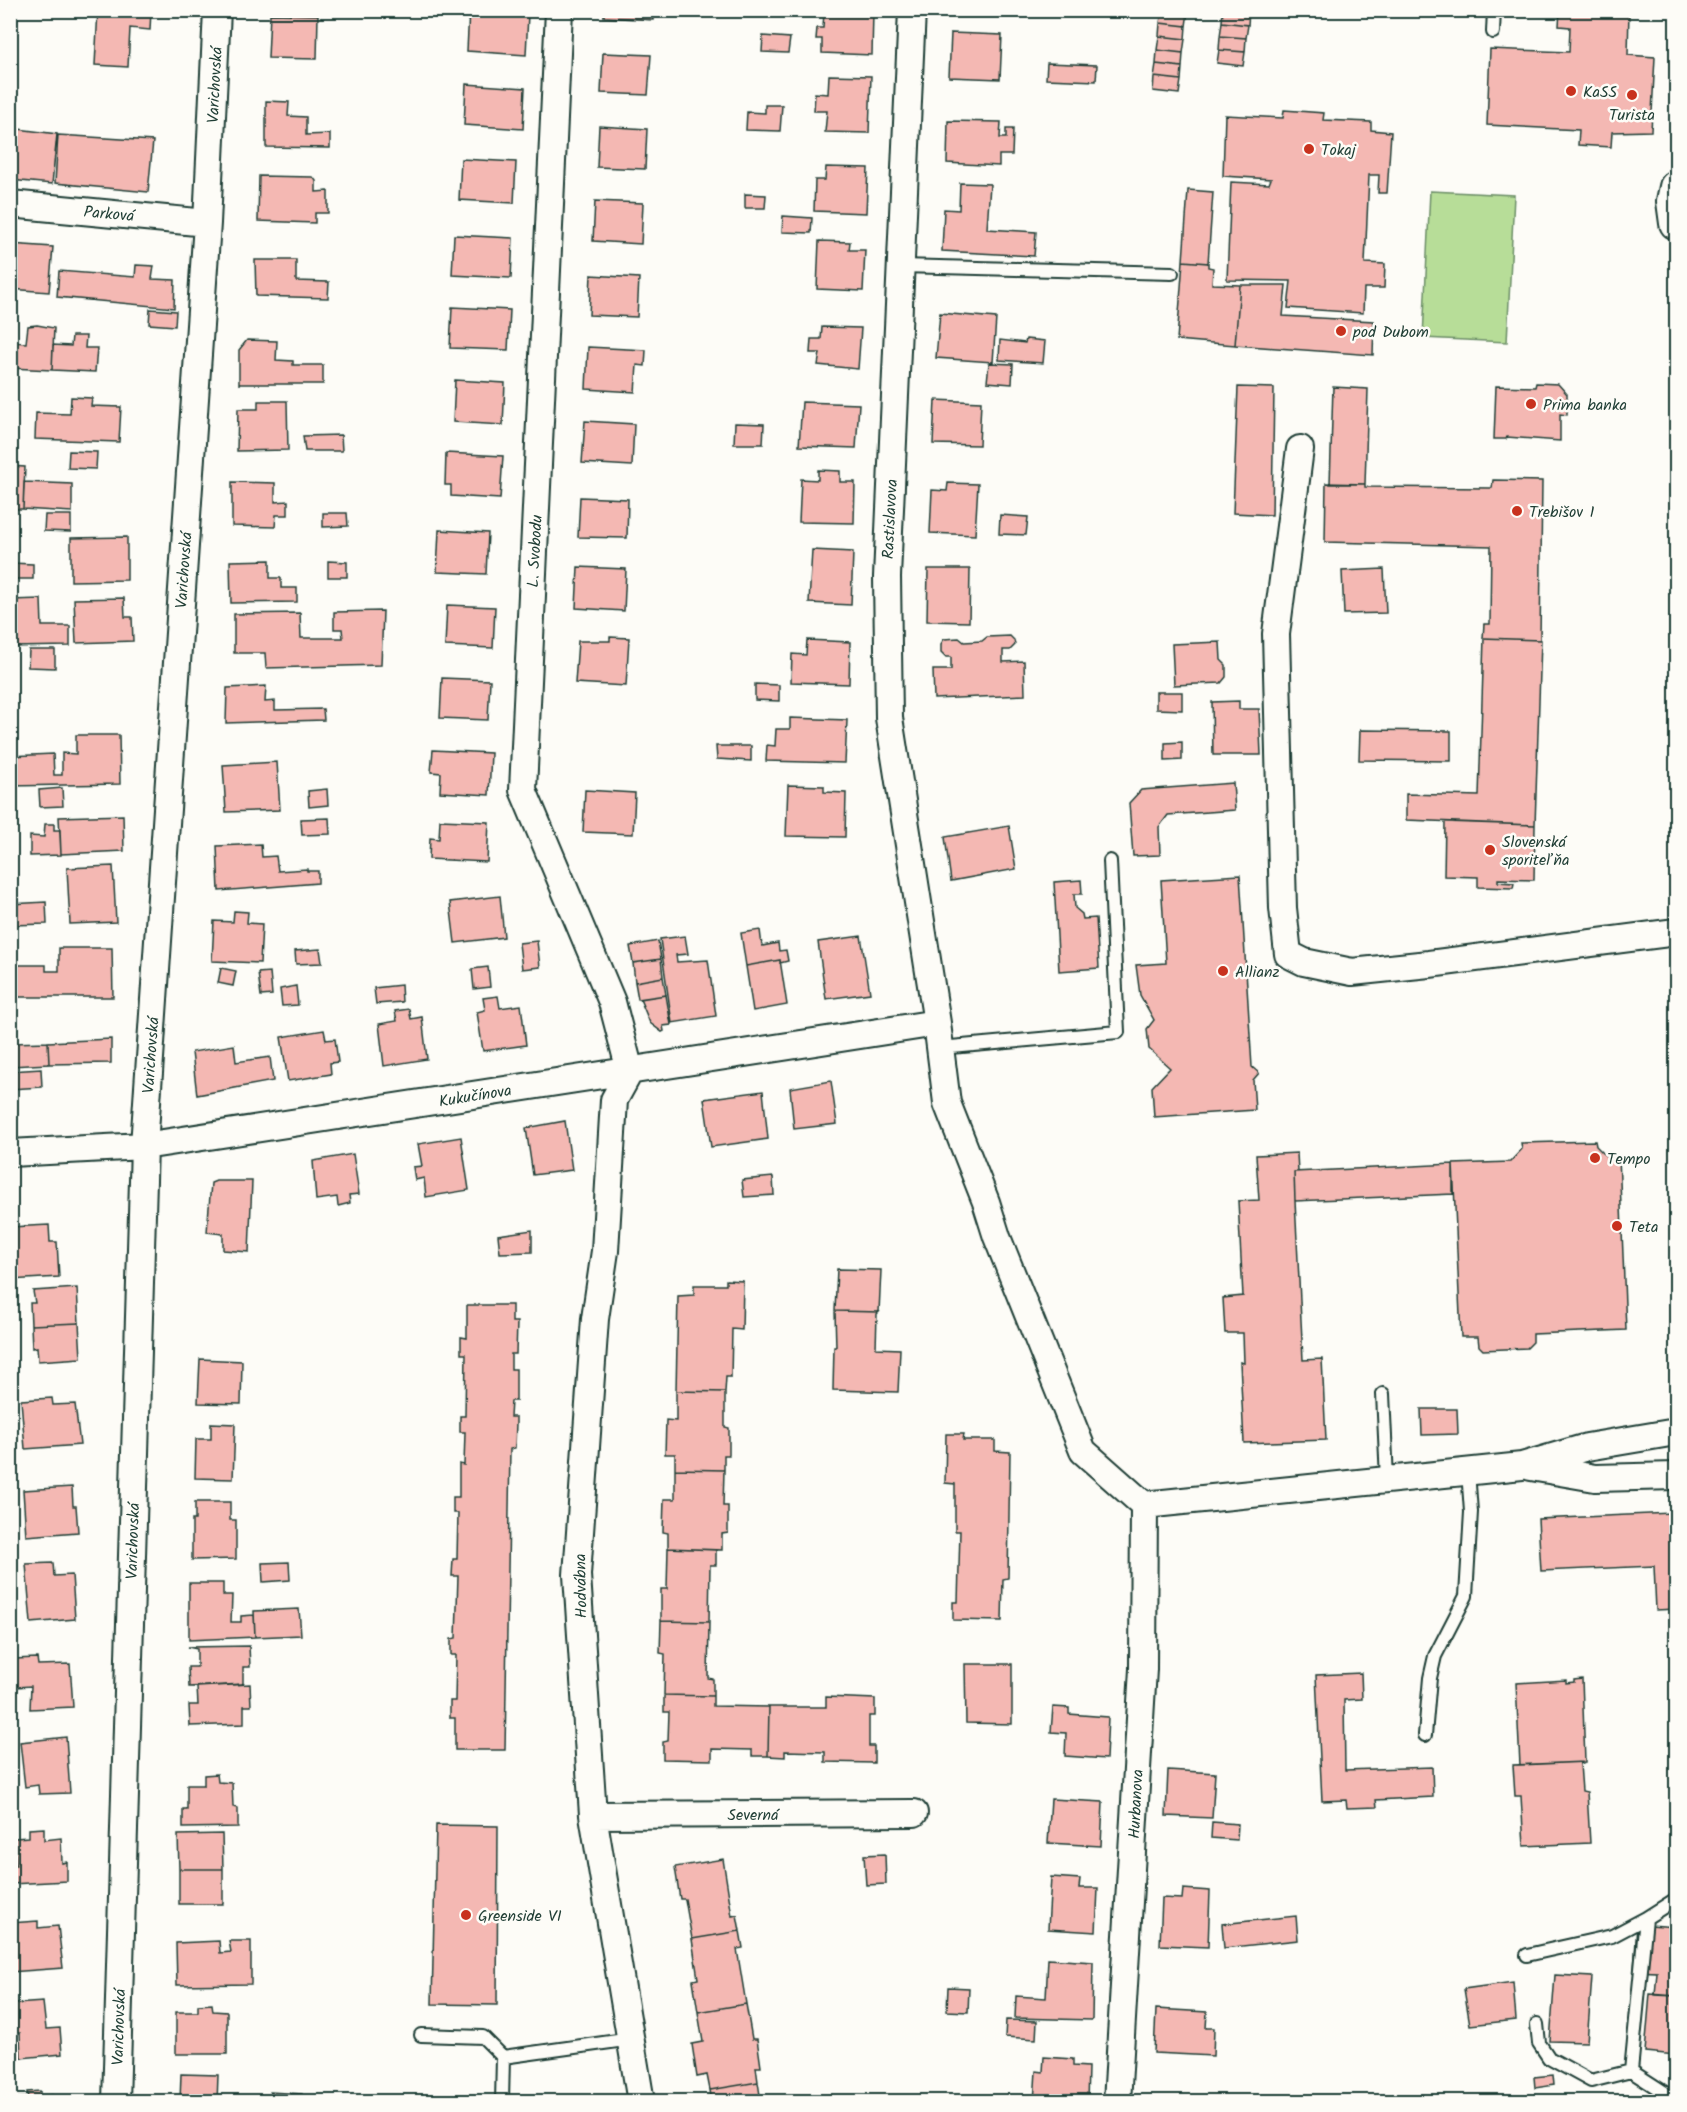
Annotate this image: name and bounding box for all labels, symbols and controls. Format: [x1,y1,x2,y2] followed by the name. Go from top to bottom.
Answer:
[201,45,230,124] street label: Varichovská
[1583,80,1617,105] place label: KaSS
[1564,84,1578,98] marker: KaSS
[1625,88,1639,102] marker: Turista
[1609,103,1655,128] place label: Turista
[1321,138,1357,163] place label: Tokaj
[1302,142,1316,156] marker: Tokaj
[83,200,137,229] street label: Parková
[1352,320,1429,345] place label: pod Dubom
[1334,324,1348,338] marker: pod Dubom
[1543,393,1627,418] place label: Prima banka
[1524,397,1538,411] marker: Prima banka
[876,478,905,560] street label: Rastislavova
[1529,500,1595,525] place label: Trebišov 1
[1510,504,1524,518] marker: Trebišov 1
[521,514,550,588] street label: L. Svobodu
[169,530,200,609] street label: Varichovská
[1502,830,1569,873] place label: Slovenská sporiteľňa
[1483,843,1497,857] marker: Slovenská sporiteľňa
[1235,960,1279,985] place label: Allianz
[1216,964,1230,978] marker: Allianz
[136,1015,167,1094] street label: Varichovská
[437,1078,513,1115] street label: Kukučínova
[1607,1147,1650,1172] place label: Tempo
[1588,1151,1602,1165] marker: Tempo
[1629,1215,1658,1240] place label: Teta
[1610,1219,1624,1233] marker: Teta
[120,1501,147,1580] street label: Varichovská
[568,1553,595,1619] street label: Hodvábna
[1122,1769,1151,1840] street label: Hurbanova
[727,1803,780,1828] street label: Severná
[478,1904,562,1929] place label: Greenside VI
[459,1908,473,1922] marker: Greenside VI
[106,1987,133,2066] street label: Varichovská

